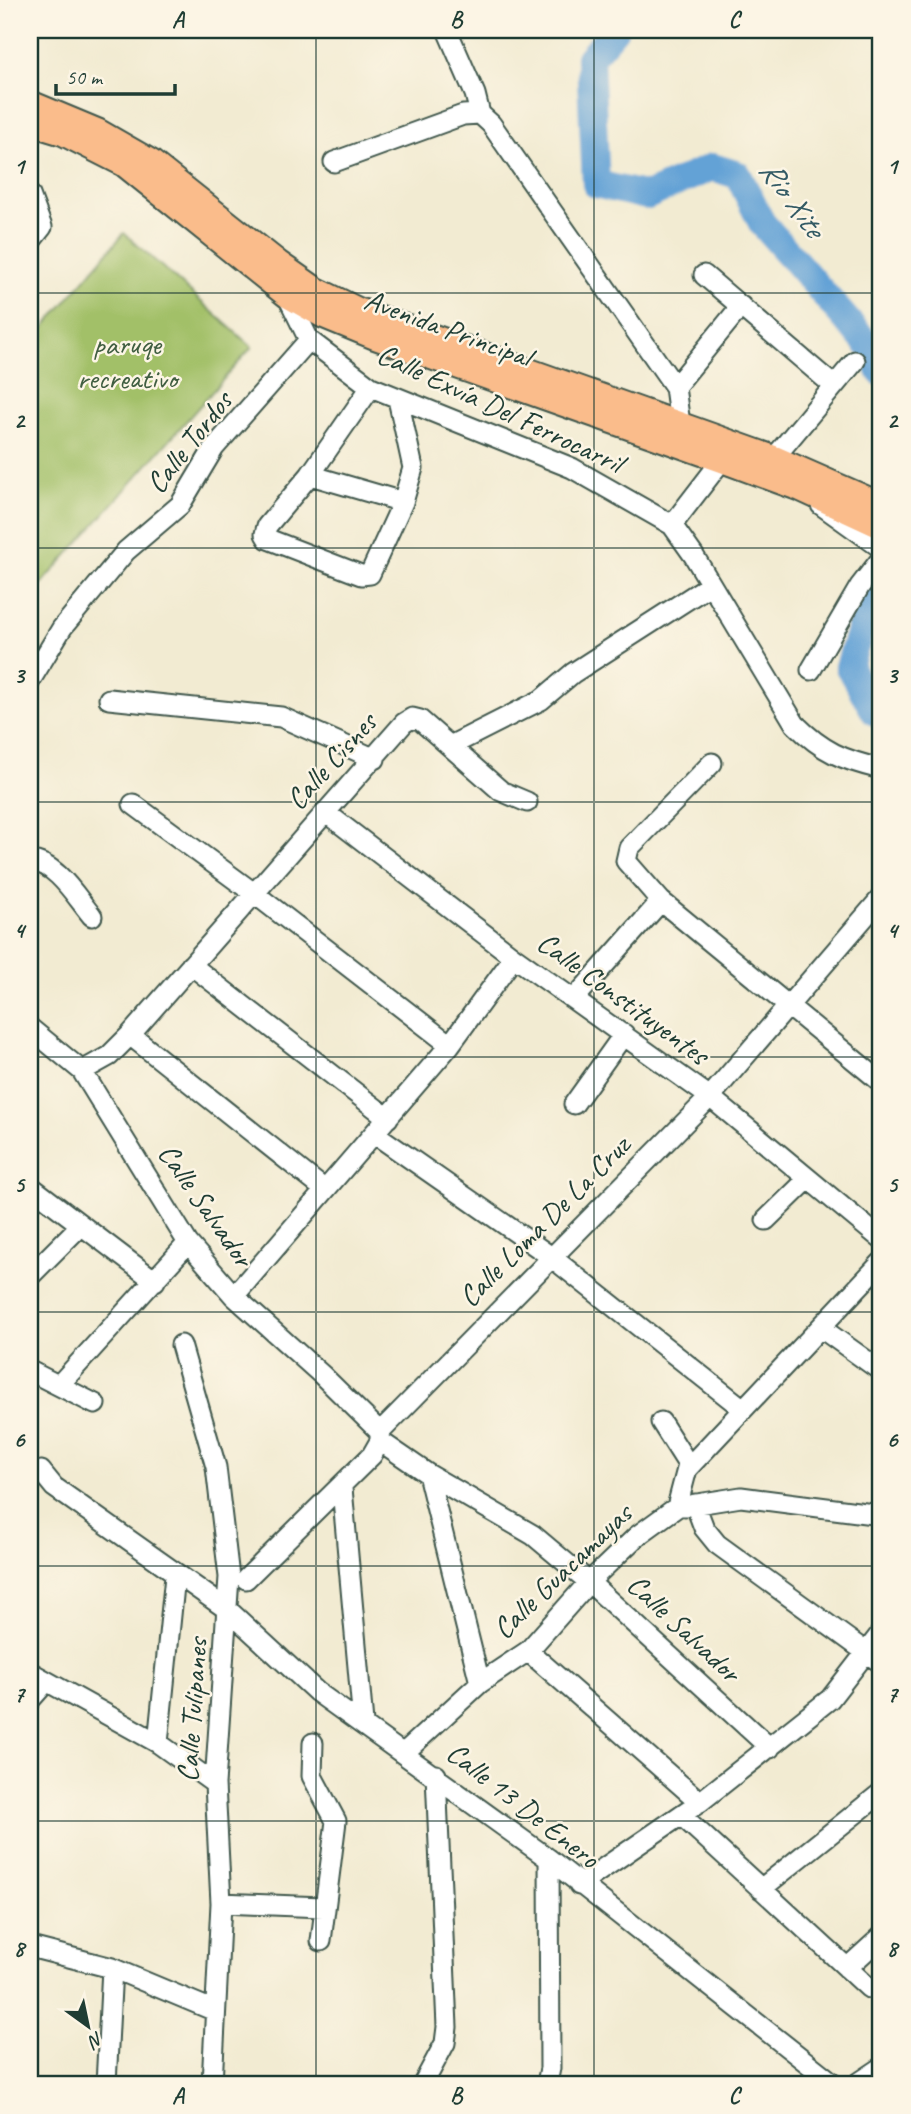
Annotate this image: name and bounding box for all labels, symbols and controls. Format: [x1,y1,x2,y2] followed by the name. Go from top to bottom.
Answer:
[172,5,186,34] text: A
[450,5,464,34] text: B
[729,5,743,34] text: C
[56,52,175,96] scale bar
[66,64,104,90] text: 50 m
[750,151,837,249] water label: Rio Xite
[14,152,27,181] text: 1
[887,152,900,181] text: 1
[359,280,541,377] street label: Avenida Principal
[77,325,180,397] park label: paruqe recreativo
[371,334,633,484] street label: Calle Exvía Del Ferrocarril
[137,381,242,501] street label: Calle Tordos
[14,406,27,435] text: 2
[887,406,900,435] text: 2
[14,661,27,690] text: 3
[887,661,900,690] text: 3
[277,702,387,818] street label: Calle Cisnes
[14,916,27,945] text: 4
[887,916,900,945] text: 4
[530,923,719,1075] street label: Calle Constituyentes
[450,1125,640,1315] street label: Calle Loma De La Cruz
[150,1136,264,1276] street label: Calle Salvador
[14,1170,26,1199] text: 5
[887,1170,899,1199] text: 5
[14,1425,27,1454] text: 6
[887,1425,900,1454] text: 6
[484,1493,642,1647] street label: Calle Guacamayas
[619,1566,751,1692] street label: Calle Salvador
[168,1634,216,1783] street label: Calle Tulipanes
[14,1680,27,1709] text: 7
[887,1680,900,1709] text: 7
[439,1733,608,1877] street label: Calle 13 De Enero
[14,1934,27,1963] text: 8
[887,1934,900,1963] text: 8
[52,1992,122,2062] north arrow
[83,2026,108,2054] text: N
[172,2081,186,2110] text: A
[450,2081,464,2110] text: B
[729,2081,743,2110] text: C

